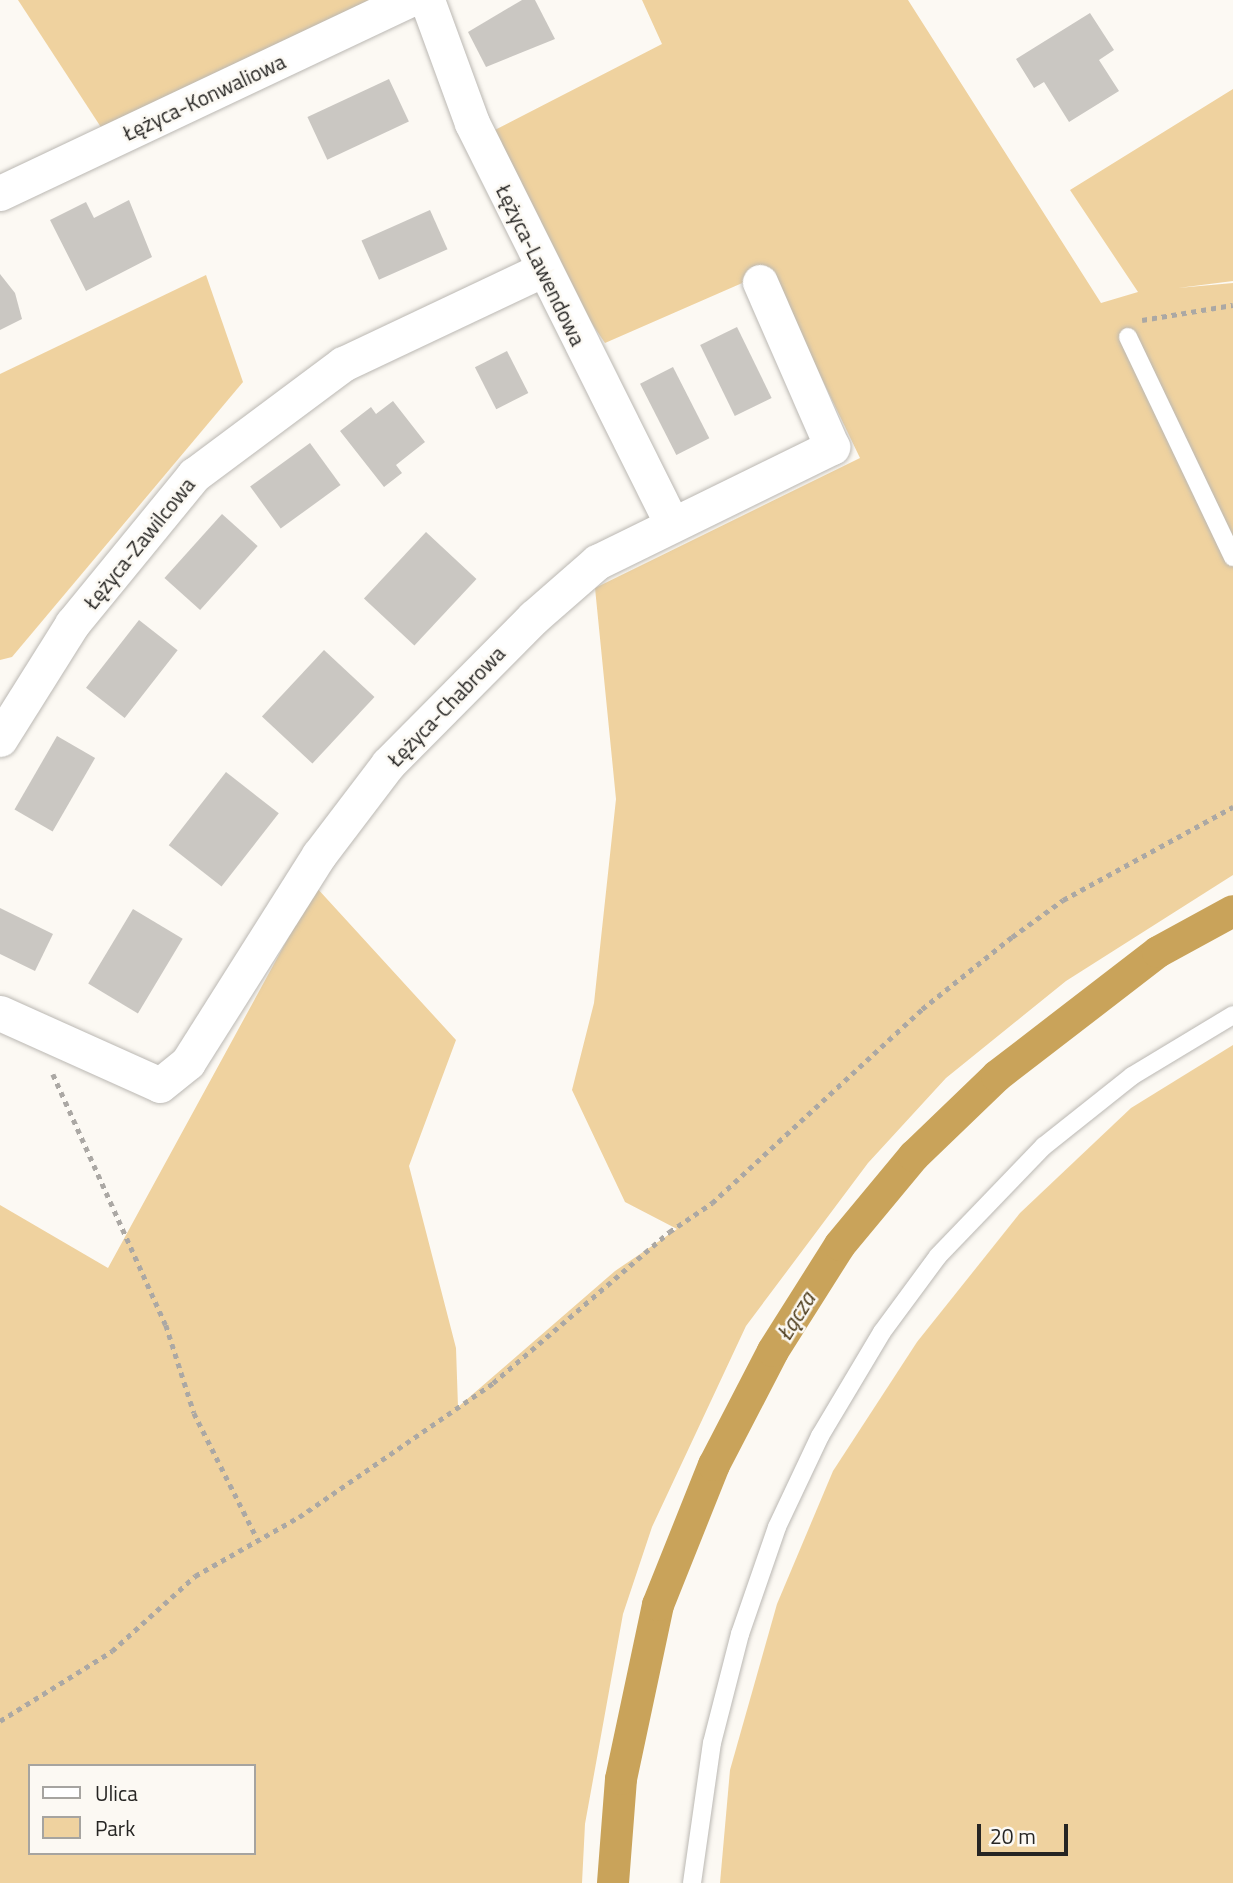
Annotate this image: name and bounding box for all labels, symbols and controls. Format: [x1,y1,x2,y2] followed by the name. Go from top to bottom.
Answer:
[119,48,289,146] street label: Łężyca-Konwaliowa
[491,180,591,350] street label: Łężyca-Lawendowa
[78,472,200,614] street label: Łężyca-Zawilcowa
[382,641,510,771] street label: Łężyca-Chabrowa
[771,1287,821,1345] water label: Łącza
[28,1764,256,1855] legend
[95,1777,138,1809] text: Ulica
[981,1810,1072,1854] scale bar
[95,1812,135,1844] text: Park
[990,1820,1036,1852] text: 20 m

